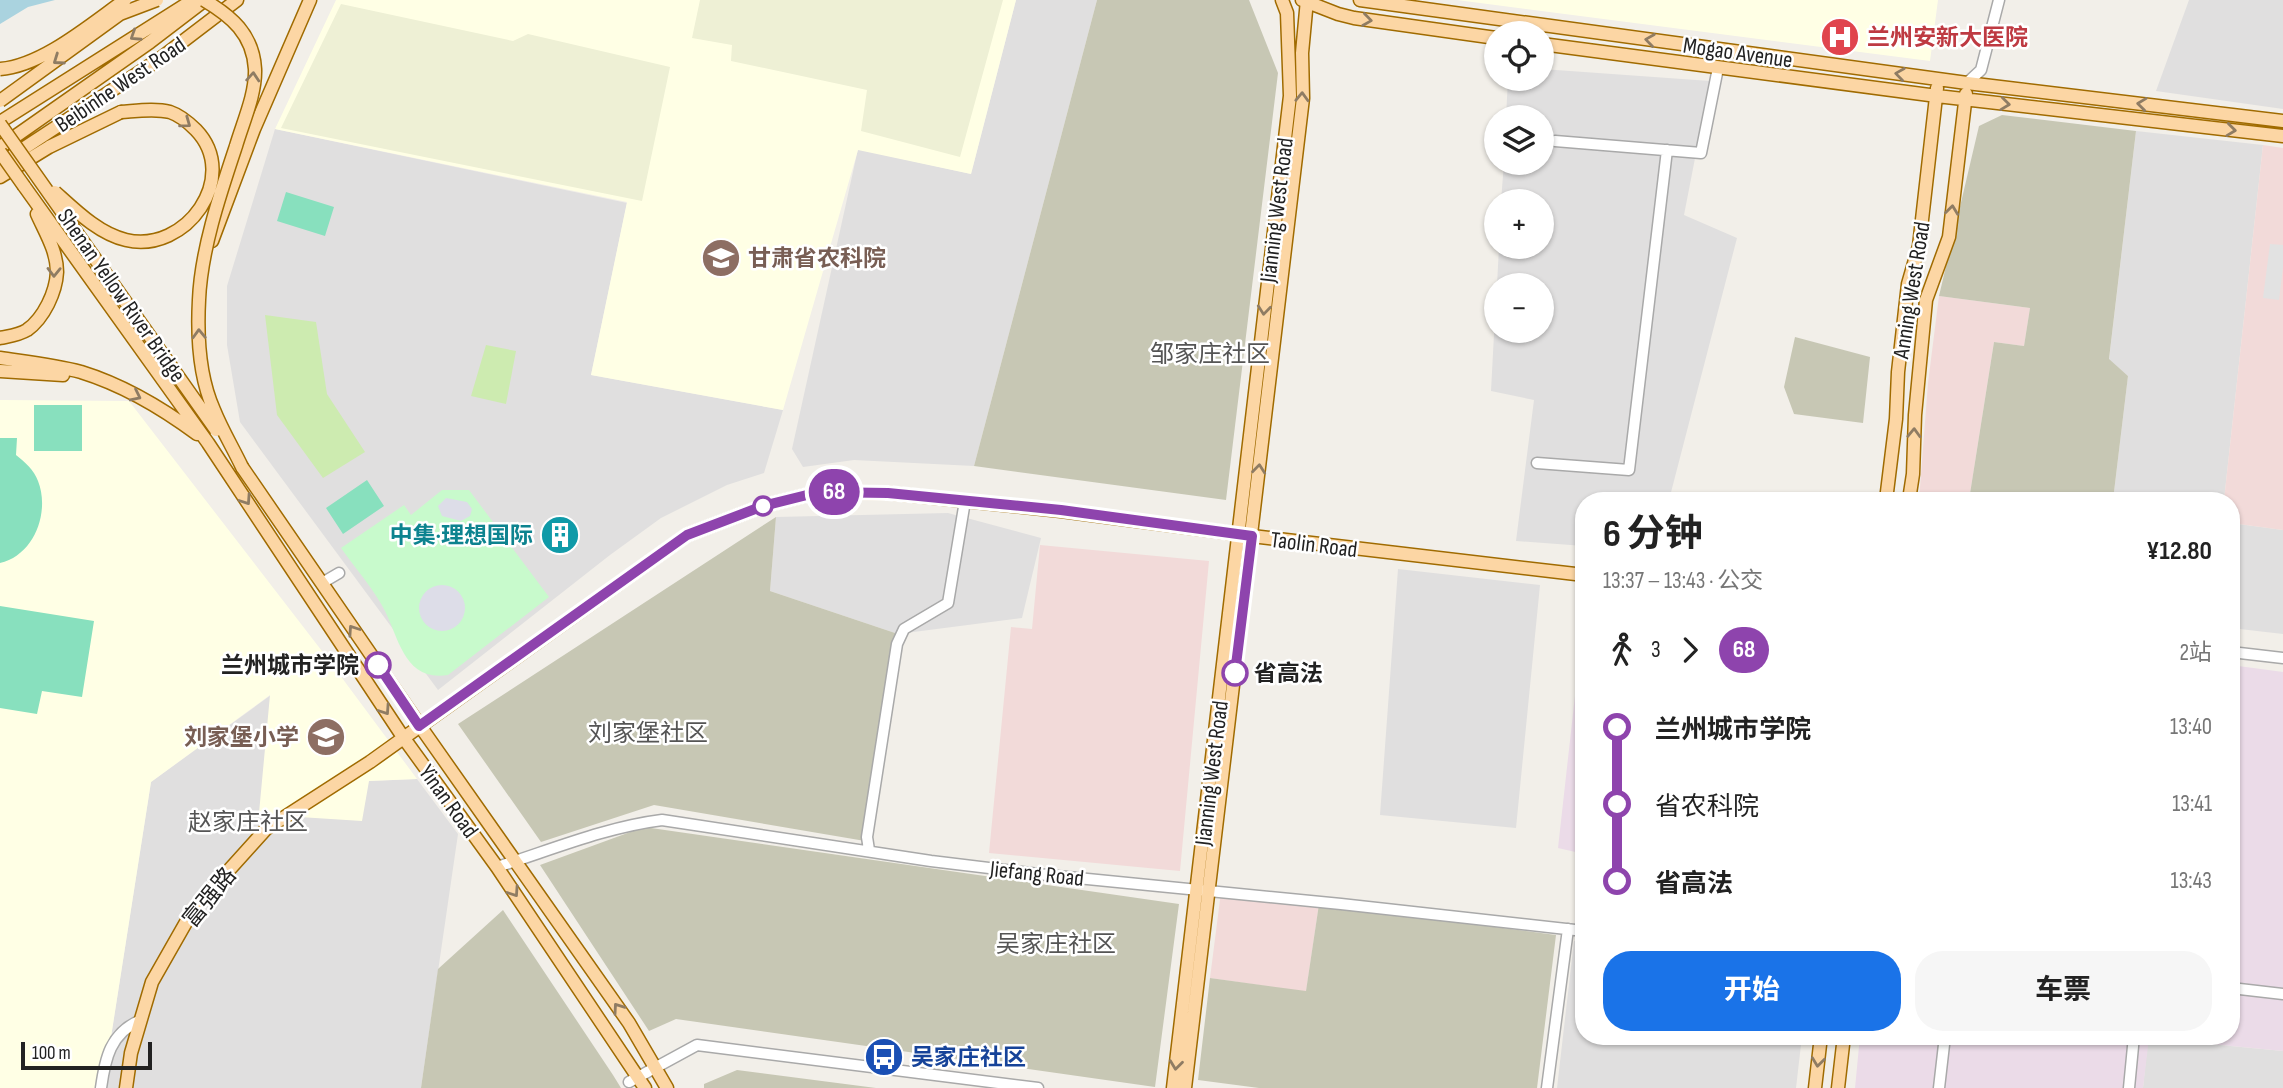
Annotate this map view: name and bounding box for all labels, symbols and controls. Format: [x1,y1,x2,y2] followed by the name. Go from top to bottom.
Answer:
[1361,13,1373,28] one-way arrow
[1819,16,1861,58] hospital icon: 兰州安新大医院
[1484,21,1554,343] map controls
[1484,21,1554,91] button: locate
[1867,24,2028,52] place label: 兰州安新大医院
[129,27,142,40] one-way arrow
[50,31,191,139] street label: Beibinhe West Road
[1681,31,1794,75] street label: Mogao Avenue
[1644,33,1656,48] one-way arrow
[53,52,66,65] one-way arrow
[1894,67,1906,82] one-way arrow
[245,71,260,82] one-way arrow
[1295,91,1310,102] one-way arrow
[1999,96,2011,111] one-way arrow
[2136,97,2148,112] one-way arrow
[1484,105,1554,175] button: layers
[178,115,191,127] one-way arrow
[2225,123,2236,138] one-way arrow
[1254,136,1300,285] street label: Jianning West Road
[1484,189,1554,259] button: +
[51,203,192,388] street label: Shenan Yellow River Bridge
[1944,204,1959,215] one-way arrow
[1887,220,1937,361] street label: Anning West Road
[700,237,742,279] school or university icon: 甘肃省农科院
[748,245,886,273] place label: 甘肃省农科院
[47,267,62,278] one-way arrow
[1484,273,1554,343] button: −
[1257,305,1272,316] one-way arrow
[191,328,207,339] one-way arrow
[1150,340,1270,369] district label: 邹家庄社区
[129,387,141,401] one-way arrow
[1907,427,1922,438] one-way arrow
[1251,463,1266,474] one-way arrow
[802,469,866,515] line badge: 68
[823,477,845,506] text: 68
[238,492,251,505] one-way arrow
[753,496,773,516] unlabelled marker
[1603,512,1703,557] text: 6 分钟
[539,514,581,556] building icon: 中集·理想国际
[390,522,533,550] place label: 中集·理想国际
[1269,526,1359,564] street label: Taolin Road
[2146,536,2212,567] text: ¥12.80
[1603,567,1763,595] text: 13:37 – 13:43 · 公交
[348,624,361,637] one-way arrow
[1603,631,1641,669] icon: walk
[1671,631,1709,669] icon: forward
[1733,635,1755,664] text: 68
[1651,636,1661,664] text: 3
[2180,639,2212,667] text: 2站
[221,652,359,680] place label: 兰州城市学院
[365,652,391,678] marker: 兰州城市学院
[1222,660,1248,686] marker: 省高法
[1254,660,1323,688] place label: 省高法
[1189,699,1235,848] street label: Jianning West Road
[377,702,390,715] one-way arrow
[2170,713,2212,741] text: 13:40
[1655,715,1811,746] text: 兰州城市学院
[305,716,347,758] school or university icon: 刘家堡小学
[588,719,708,748] district label: 刘家堡社区
[184,724,299,752] place label: 刘家堡小学
[412,760,484,844] street label: Yinan Road
[2172,790,2212,818] text: 13:41
[1655,792,1759,823] text: 省农科院
[188,808,308,837] district label: 赵家庄社区
[987,855,1085,893] street label: Jiefang Road
[177,862,242,933] street label: 富强路
[2171,867,2212,895] text: 13:43
[1655,869,1733,900] text: 省高法
[506,884,518,897] one-way arrow
[996,930,1116,959] district label: 吴家庄社区
[1603,951,1901,1031] button: 开始
[1915,951,2212,1031] button: 车票
[614,1003,626,1016] one-way arrow
[863,1036,905,1078] bus stop icon: 吴家庄社区
[21,1039,152,1071] scale bar
[32,1042,71,1065] text: 100 m
[911,1044,1026,1072] place label: 吴家庄社区
[1810,1056,1825,1068] one-way arrow
[1169,1059,1184,1070] one-way arrow

